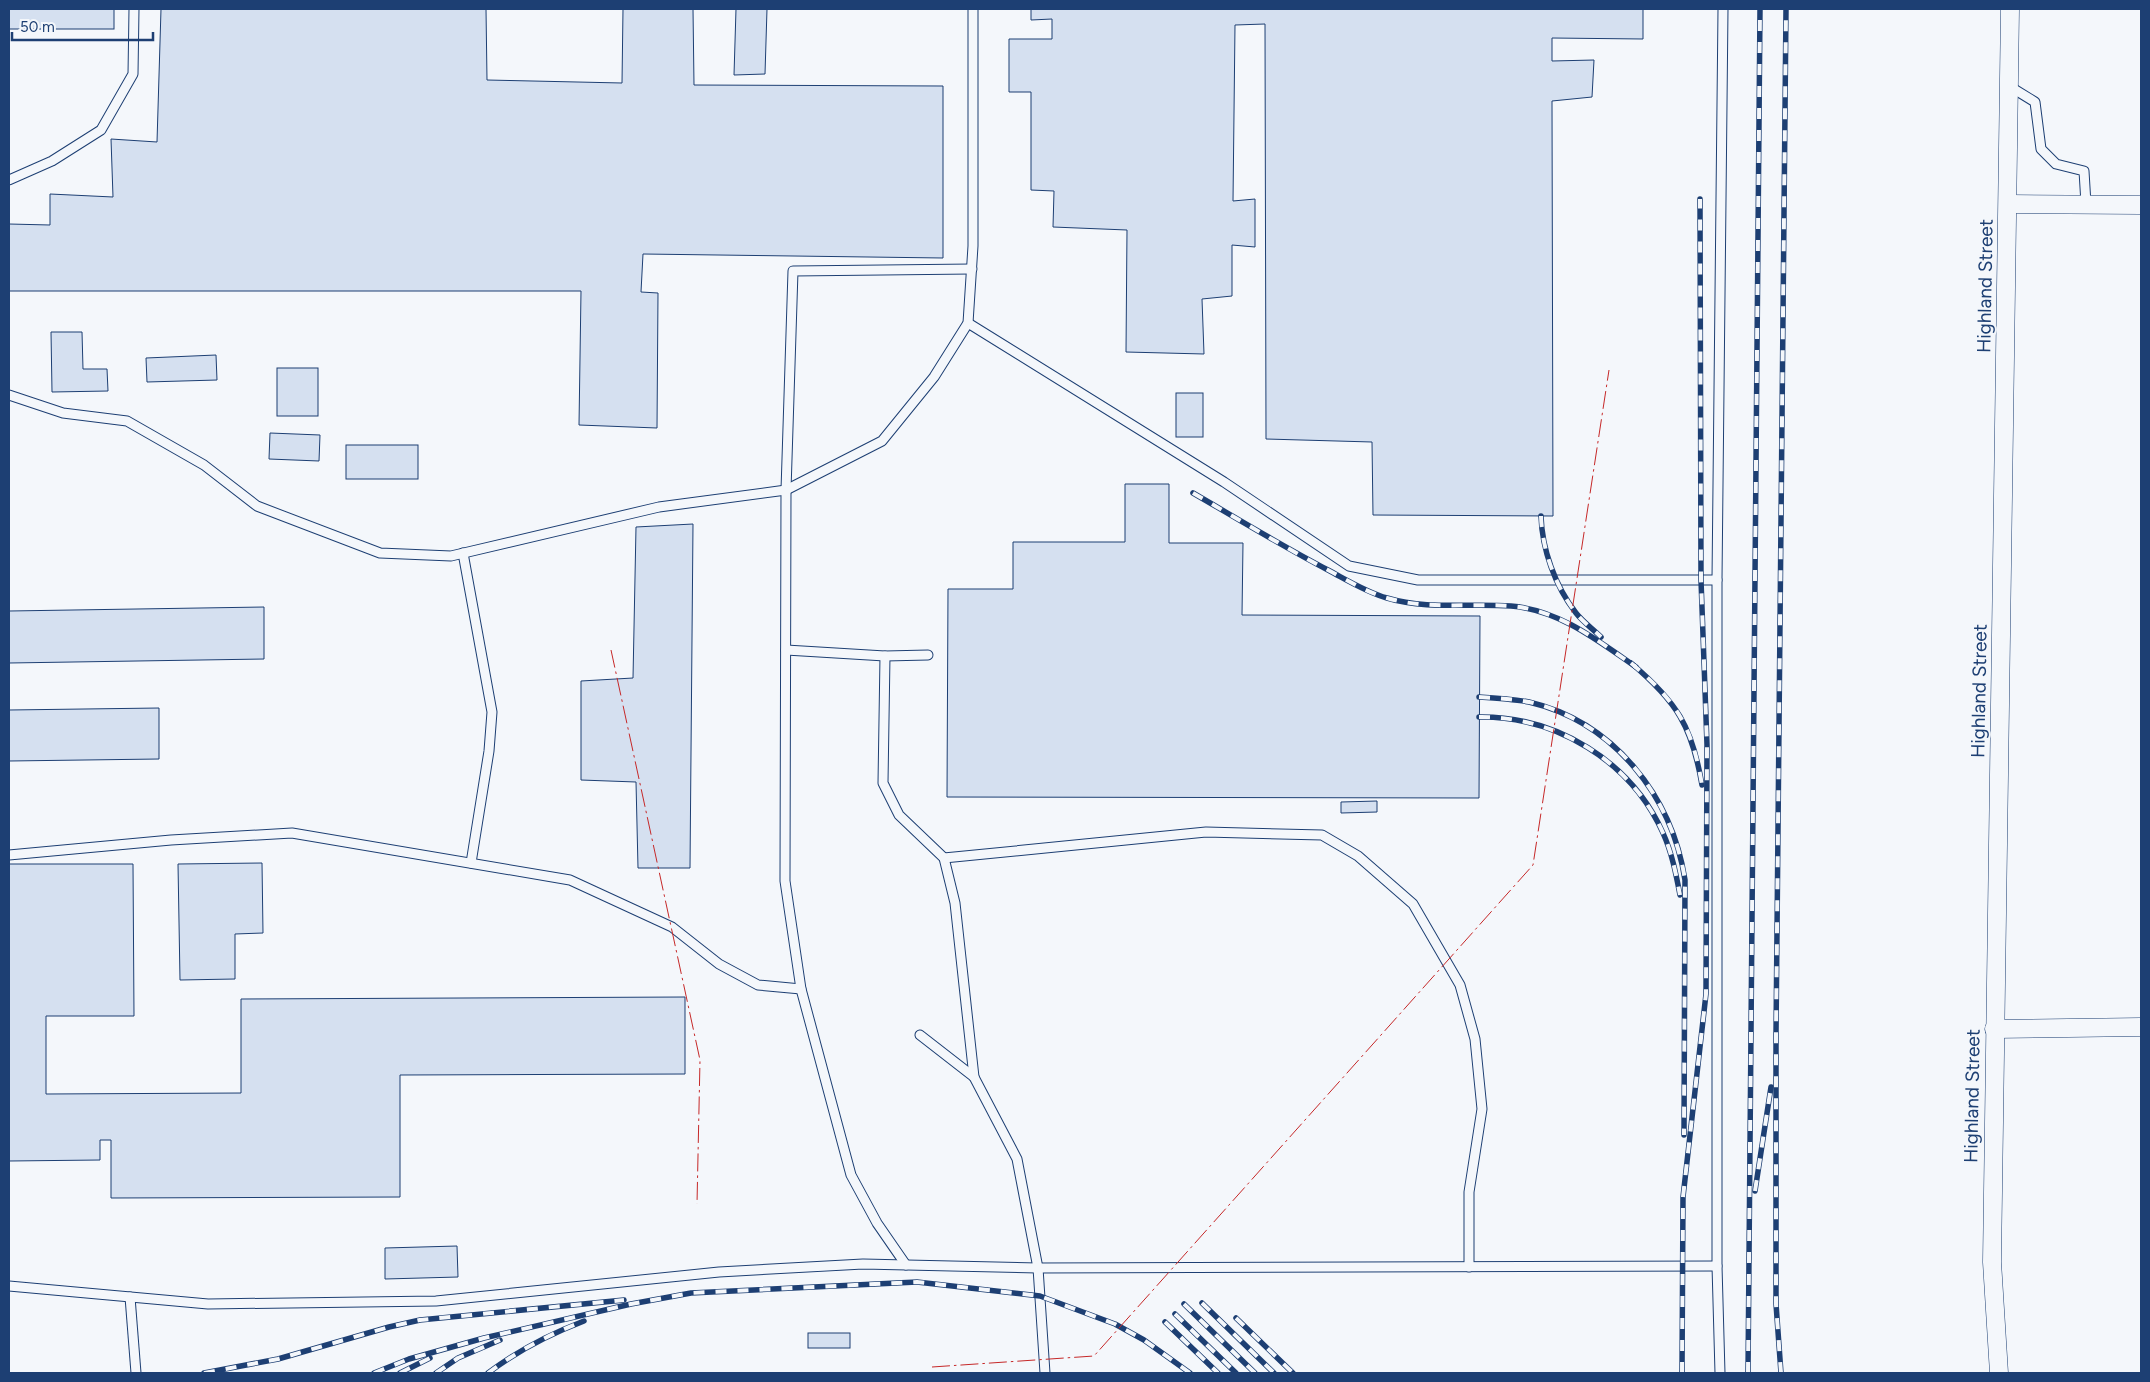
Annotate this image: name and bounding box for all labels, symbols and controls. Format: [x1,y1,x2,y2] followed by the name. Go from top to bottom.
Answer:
[12,10,154,42] scale bar
[20,18,55,36] text: 50 m
[1972,219,1998,353] street label: Highland Street
[1966,624,1992,758] street label: Highland Street
[1959,1029,1985,1163] street label: Highland Street

